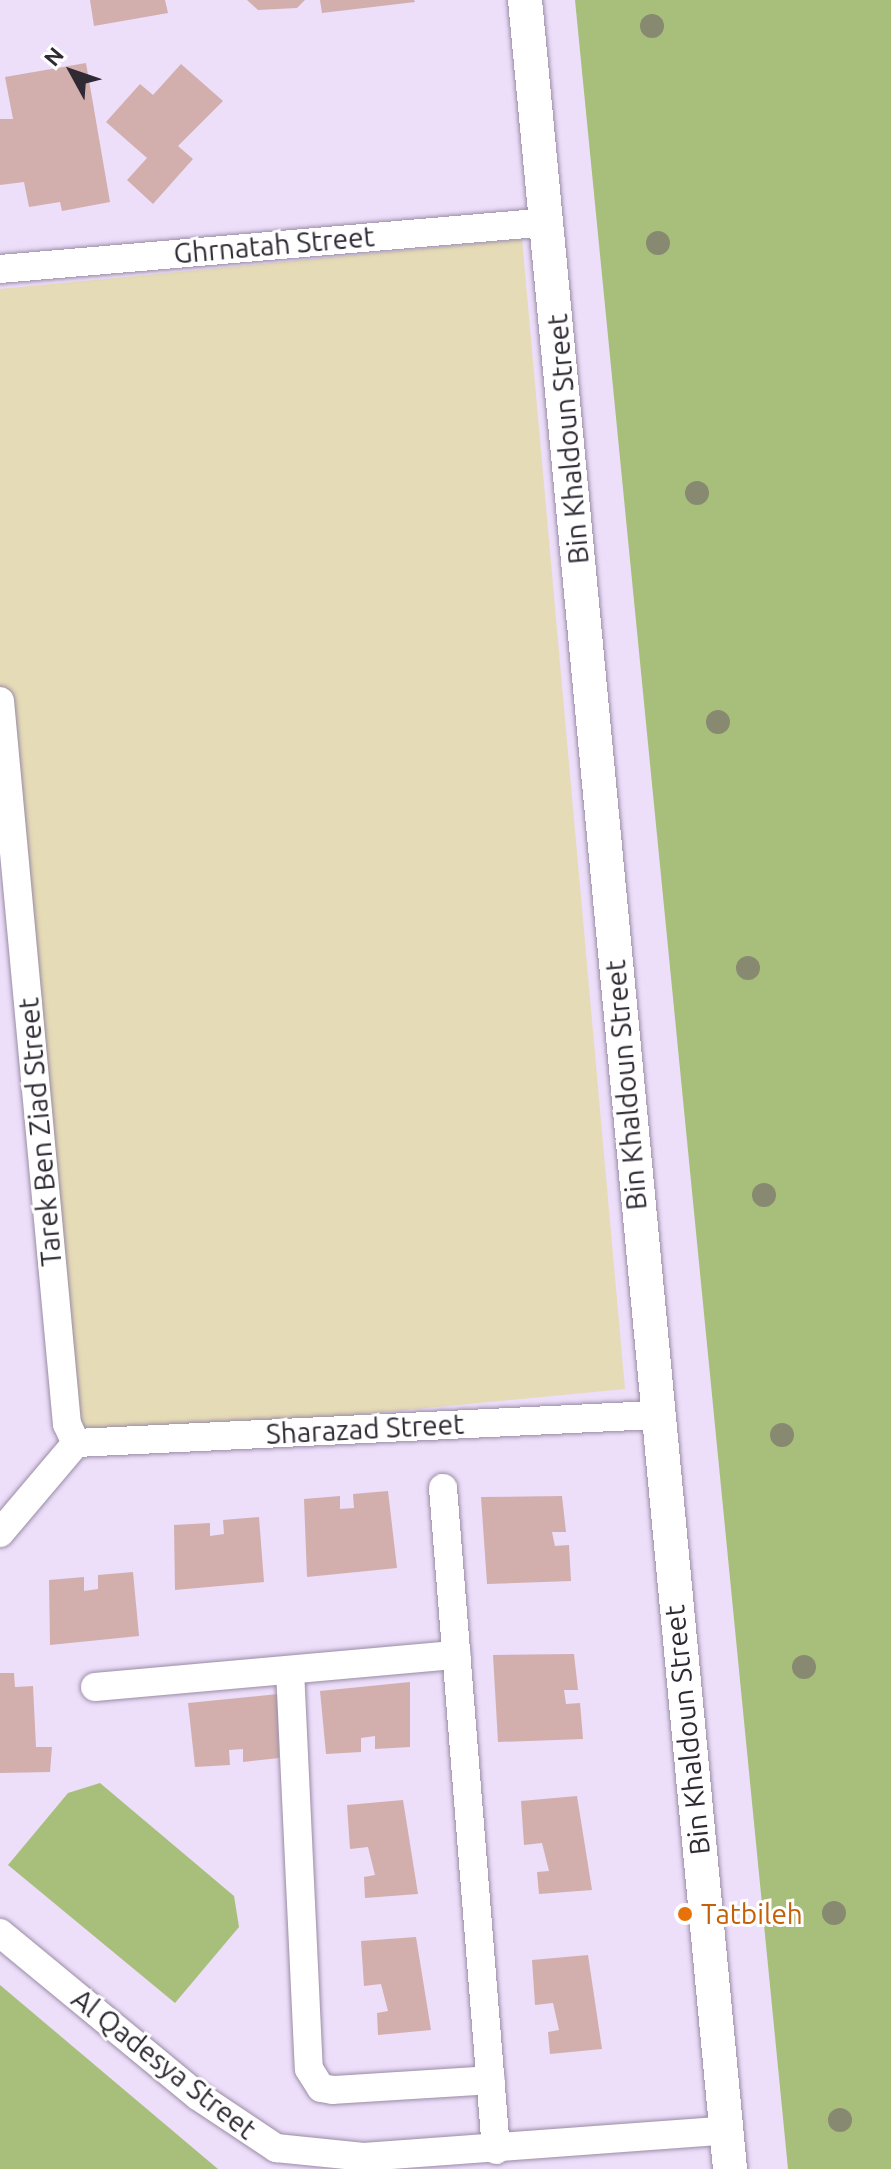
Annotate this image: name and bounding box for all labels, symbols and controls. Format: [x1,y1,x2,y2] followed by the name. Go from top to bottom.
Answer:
[32,32,112,112] north arrow
[38,42,68,71] text: N
[172,219,376,271] street label: Ghrnatah Street
[540,312,596,566] street label: Bin Khaldoun Street
[598,958,654,1212] street label: Bin Khaldoun Street
[12,996,68,1268] street label: Tarek Ben Ziad Street
[265,1407,465,1451] street label: Sharazad Street
[657,1603,717,1857] street label: Bin Khaldoun Street
[701,1897,803,1931] place label: Tatbileh
[676,1905,694,1923] marker: Tatbileh
[65,1982,263,2146] street label: Al Qadesya Street

